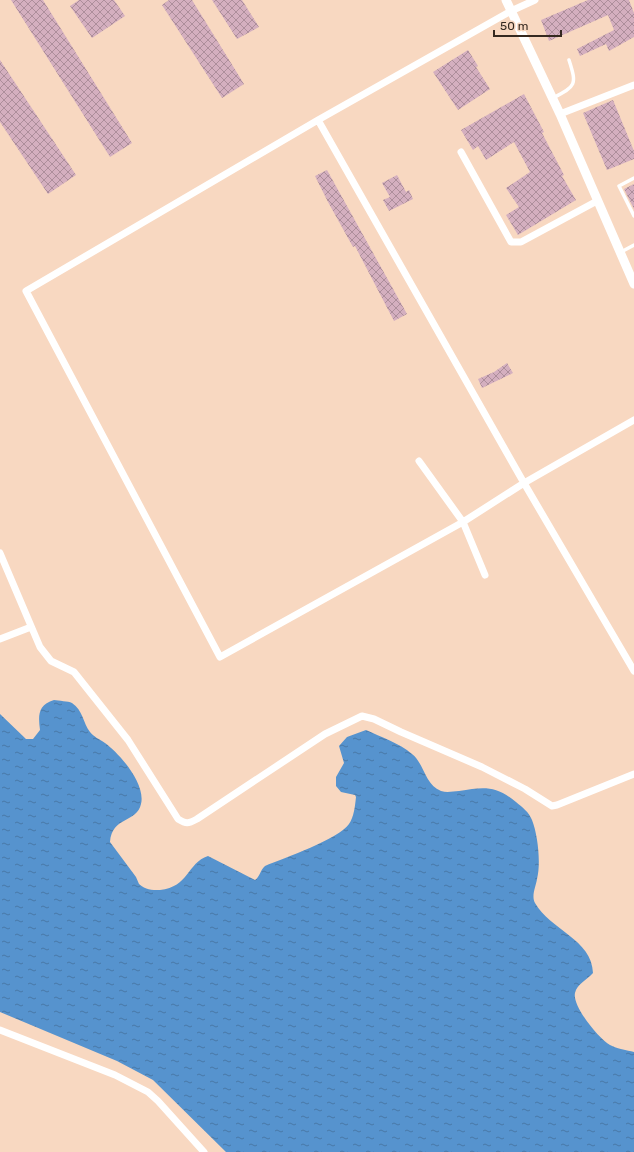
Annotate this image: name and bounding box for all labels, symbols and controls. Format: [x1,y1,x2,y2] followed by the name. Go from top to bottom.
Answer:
[494,12,561,38] scale bar
[500,19,528,33] text: 50 m

